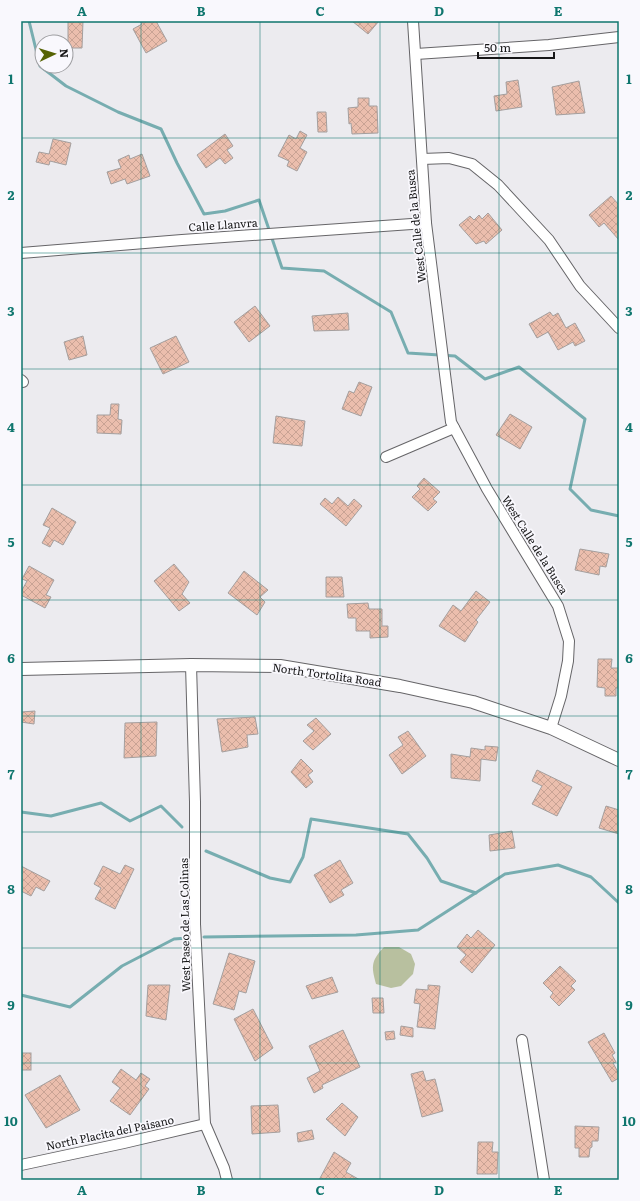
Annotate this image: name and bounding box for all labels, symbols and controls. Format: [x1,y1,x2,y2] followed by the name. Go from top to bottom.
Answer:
[77,1,87,20] text: A
[197,1,206,20] text: B
[315,1,325,20] text: C
[434,1,444,20] text: D
[554,1,563,20] text: E
[34,34,74,74] north arrow
[478,34,554,60] scale bar
[484,38,511,56] text: 50 m
[57,48,73,58] text: N
[8,69,14,88] text: 1
[626,69,632,88] text: 1
[401,169,429,283] street label: West Calle de la Busca
[8,185,15,204] text: 2
[626,185,633,204] text: 2
[188,214,258,234] street label: Calle Llanvra
[7,301,15,320] text: 3
[625,301,633,320] text: 3
[7,417,15,436] text: 4
[625,417,633,436] text: 4
[499,492,573,597] street label: West Calle de la Busca
[7,532,15,551] text: 5
[625,532,633,551] text: 5
[7,648,15,667] text: 6
[625,648,633,667] text: 6
[272,658,383,690] street label: North Tortolita Road
[7,764,15,783] text: 7
[625,764,633,783] text: 7
[175,858,193,992] street label: West Paseo de Las Colinas
[7,879,15,898] text: 8
[625,879,633,898] text: 8
[7,995,15,1014] text: 9
[625,995,633,1014] text: 9
[4,1111,18,1130] text: 10
[44,1111,175,1153] street label: North Placita del Paisano
[622,1111,636,1130] text: 10
[77,1180,87,1199] text: A
[197,1180,206,1199] text: B
[315,1180,325,1199] text: C
[434,1180,444,1199] text: D
[554,1180,563,1199] text: E

